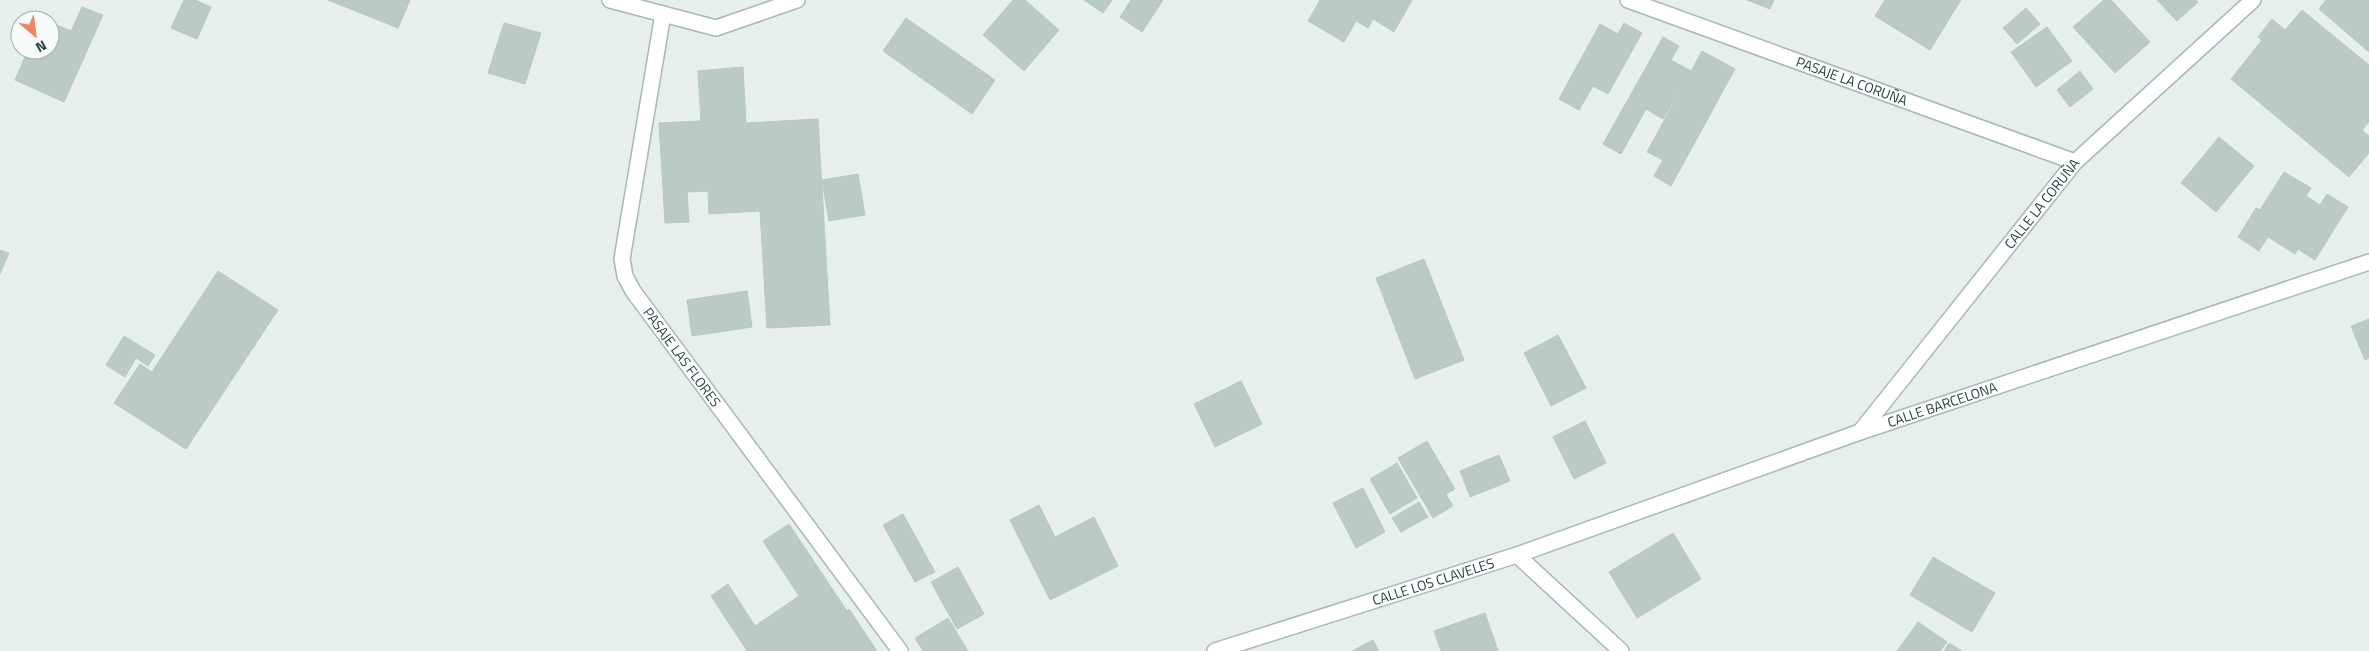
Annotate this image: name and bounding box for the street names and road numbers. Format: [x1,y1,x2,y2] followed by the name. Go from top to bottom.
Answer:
[1793,51,1911,111] street label: PASAJE LA CORUÑA
[1999,153,2085,253] street label: CALLE LA CORUÑA
[638,303,726,411] street label: PASAJE LAS FLORES
[1884,376,2000,432] street label: CALLE BARCELONA
[1369,552,1497,610] street label: CALLE LOS CLAVELES

